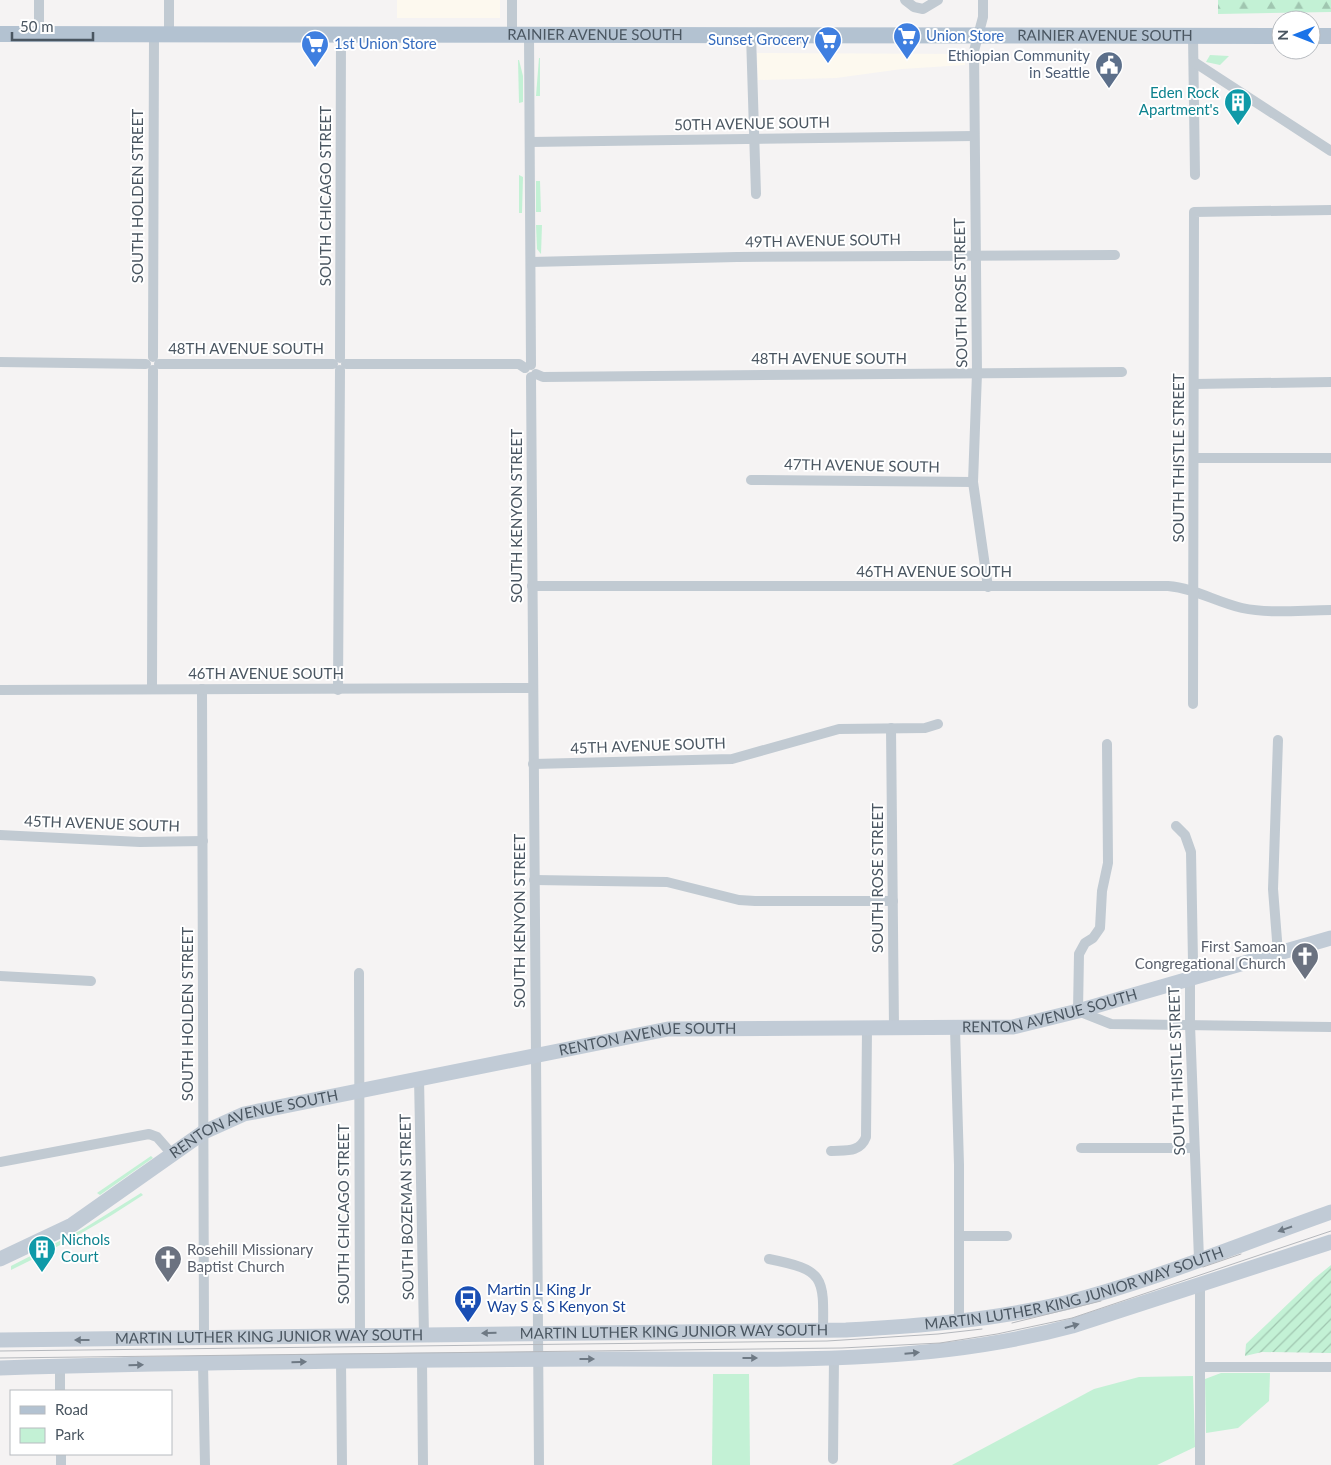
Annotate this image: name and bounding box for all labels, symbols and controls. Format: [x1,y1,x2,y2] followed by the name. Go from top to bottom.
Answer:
[12,10,94,42] scale bar
[1271,10,1321,60] north arrow
[20,17,54,35] text: 50 m
[892,21,922,60] supermarket icon: Union Store
[507,25,683,43] street label: RAINIER AVENUE SOUTH
[813,25,843,64] supermarket icon: Sunset Grocery
[926,26,1004,44] place label: Union Store
[1017,26,1193,44] street label: RAINIER AVENUE SOUTH
[300,29,330,68] supermarket icon: 1st Union Store
[708,30,809,48] place label: Sunset Grocery
[1274,30,1291,40] text: N
[334,34,437,52] place label: 1st Union Store
[948,46,1090,81] place label: Ethiopian Community in Seattle
[1094,50,1124,89] public building icon: Ethiopian Community in Seattle
[1139,83,1219,118] place label: Eden Rock Apartment's
[1223,87,1253,126] building icon: Eden Rock Apartment's
[316,106,334,286] street label: SOUTH CHICAGO STREET
[128,109,146,283] street label: SOUTH HOLDEN STREET
[674,113,830,133] street label: 50TH AVENUE SOUTH
[950,218,970,368] street label: SOUTH ROSE STREET
[745,230,901,250] street label: 49TH AVENUE SOUTH
[168,339,324,357] street label: 48TH AVENUE SOUTH
[751,349,907,367] street label: 48TH AVENUE SOUTH
[1169,373,1187,543] street label: SOUTH THISTLE STREET
[507,429,525,603] street label: SOUTH KENYON STREET
[784,455,940,475] street label: 47TH AVENUE SOUTH
[856,562,1012,580] street label: 46TH AVENUE SOUTH
[188,664,344,682] street label: 46TH AVENUE SOUTH
[570,733,726,757] street label: 45TH AVENUE SOUTH
[868,803,886,953] street label: SOUTH ROSE STREET
[24,811,180,835] street label: 45TH AVENUE SOUTH
[510,834,528,1008] street label: SOUTH KENYON STREET
[178,927,196,1101] street label: SOUTH HOLDEN STREET
[1135,937,1286,972] place label: First Samoan Congregational Church
[1290,941,1320,980] church icon: First Samoan Congregational Church
[962,984,1139,1035] street label: RENTON AVENUE SOUTH
[1164,986,1188,1156] street label: SOUTH THISTLE STREET
[557,1018,736,1059] street label: RENTON AVENUE SOUTH
[166,1085,339,1161] street label: RENTON AVENUE SOUTH
[395,1114,417,1300] street label: SOUTH BOZEMAN STREET
[334,1124,352,1304] street label: SOUTH CHICAGO STREET
[1277,1225,1292,1233] one-way arrow
[61,1230,110,1265] place label: Nichols Court
[27,1234,57,1273] building icon: Nichols Court
[187,1240,314,1275] place label: Rosehill Missionary Baptist Church
[924,1242,1226,1333] street label: MARTIN LUTHER KING JUNIOR WAY SOUTH
[153,1244,183,1283] church icon: Rosehill Missionary Baptist Church
[487,1280,626,1315] place label: Martin L King Jr Way S & S Kenyon St
[453,1284,483,1323] bus stop icon: Martin L King Jr Way S & S Kenyon St
[520,1320,828,1342] street label: MARTIN LUTHER KING JUNIOR WAY SOUTH
[1065,1321,1080,1329] one-way arrow
[115,1325,423,1347] street label: MARTIN LUTHER KING JUNIOR WAY SOUTH
[481,1329,497,1337] one-way arrow
[73,1336,89,1344] one-way arrow
[905,1349,921,1357] one-way arrow
[742,1354,758,1362] one-way arrow
[580,1355,596,1363] one-way arrow
[291,1357,307,1365] one-way arrow
[128,1361,144,1369] one-way arrow
[10,1390,172,1455] legend
[55,1400,88,1418] text: Road
[55,1425,85,1443] text: Park

